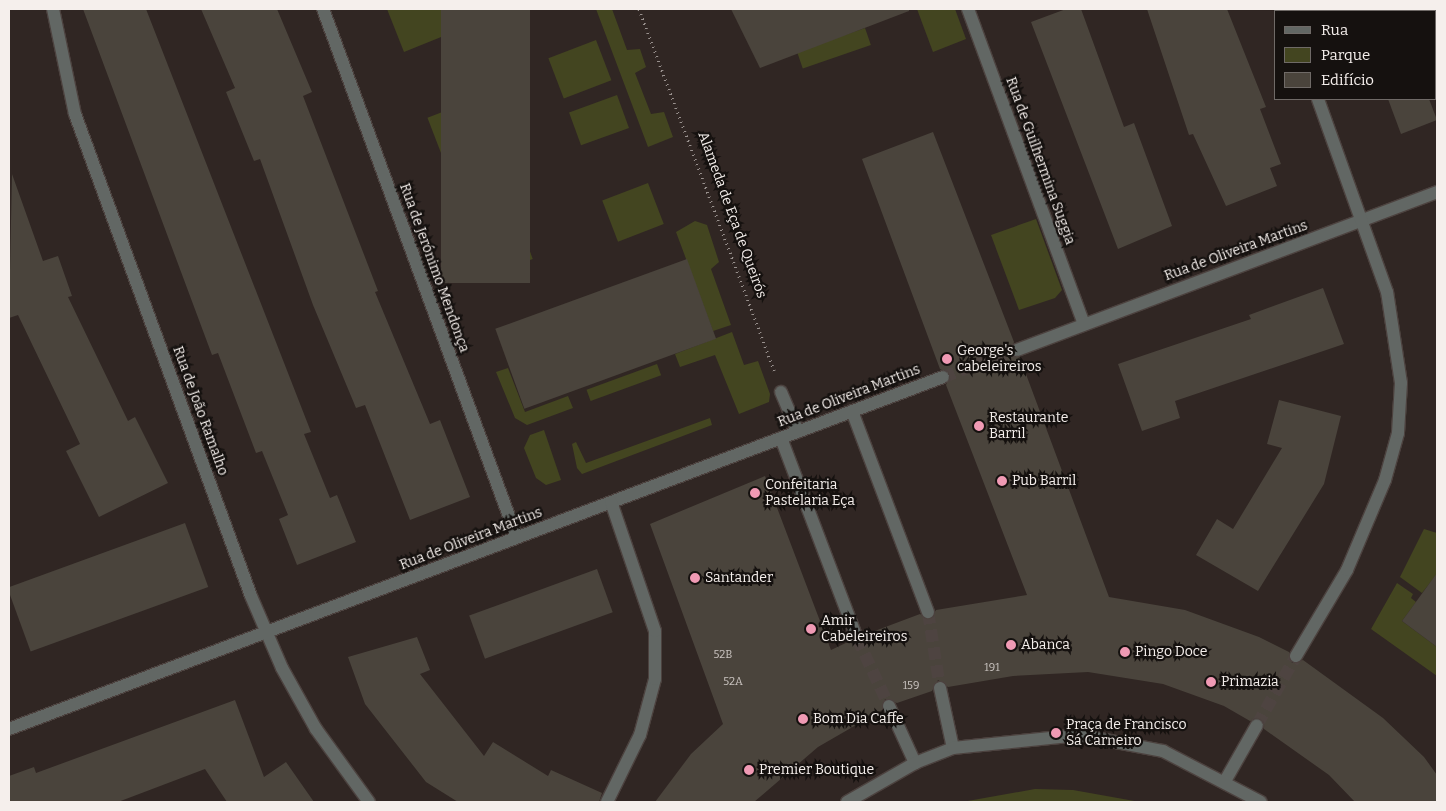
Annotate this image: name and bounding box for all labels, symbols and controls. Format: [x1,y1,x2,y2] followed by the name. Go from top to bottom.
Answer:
[1274,10,1436,100] legend
[1321,21,1348,39] text: Rua
[1321,46,1370,64] text: Parque
[1321,71,1374,89] text: Edifício
[1002,75,1078,247] street label: Rua de Guilhermina Suggia
[694,130,770,300] street label: Alameda de Eça de Queirós
[396,181,472,355] street label: Rua de Jerónimo Mendonça
[1162,217,1310,285] street label: Rua de Oliveira Martins
[957,343,1042,376] place label: George's cabeleireiros
[169,344,231,478] street label: Rua de João Ramalho
[941,353,953,365] marker: George's cabeleireiros
[775,361,923,431] street label: Rua de Oliveira Martins
[989,410,1068,442] place label: Restaurante Barril
[973,420,985,432] marker: Restaurante Barril
[1012,473,1076,489] place label: Pub Barril
[996,475,1008,487] marker: Pub Barril
[765,477,855,510] place label: Confeitaria Pastelaria Eça
[749,487,761,499] marker: Confeitaria Pastelaria Eça
[397,504,545,574] street label: Rua de Oliveira Martins
[705,570,773,586] place label: Santander
[689,572,701,584] marker: Santander
[821,613,907,646] place label: Amir Cabeleireiros
[805,623,817,635] marker: Amir Cabeleireiros
[1021,637,1070,653] place label: Abanca
[1005,639,1017,651] marker: Abanca
[1135,644,1207,660] place label: Pingo Doce
[1119,646,1131,658] marker: Pingo Doce
[714,648,732,662] house number: 52B
[984,661,1000,675] house number: 191
[1221,674,1279,690] place label: Primazia
[723,675,743,689] house number: 52A
[1205,676,1217,688] marker: Primazia
[903,679,919,693] house number: 159
[813,711,904,727] place label: Bom Dia Caffe
[797,713,809,725] marker: Bom Dia Caffe
[1066,717,1186,750] place label: Praça de Francisco Sá Carneiro
[1050,727,1062,739] marker: Praça de Francisco Sá Carneiro
[759,762,874,778] place label: Premier Boutique
[743,764,755,776] marker: Premier Boutique

